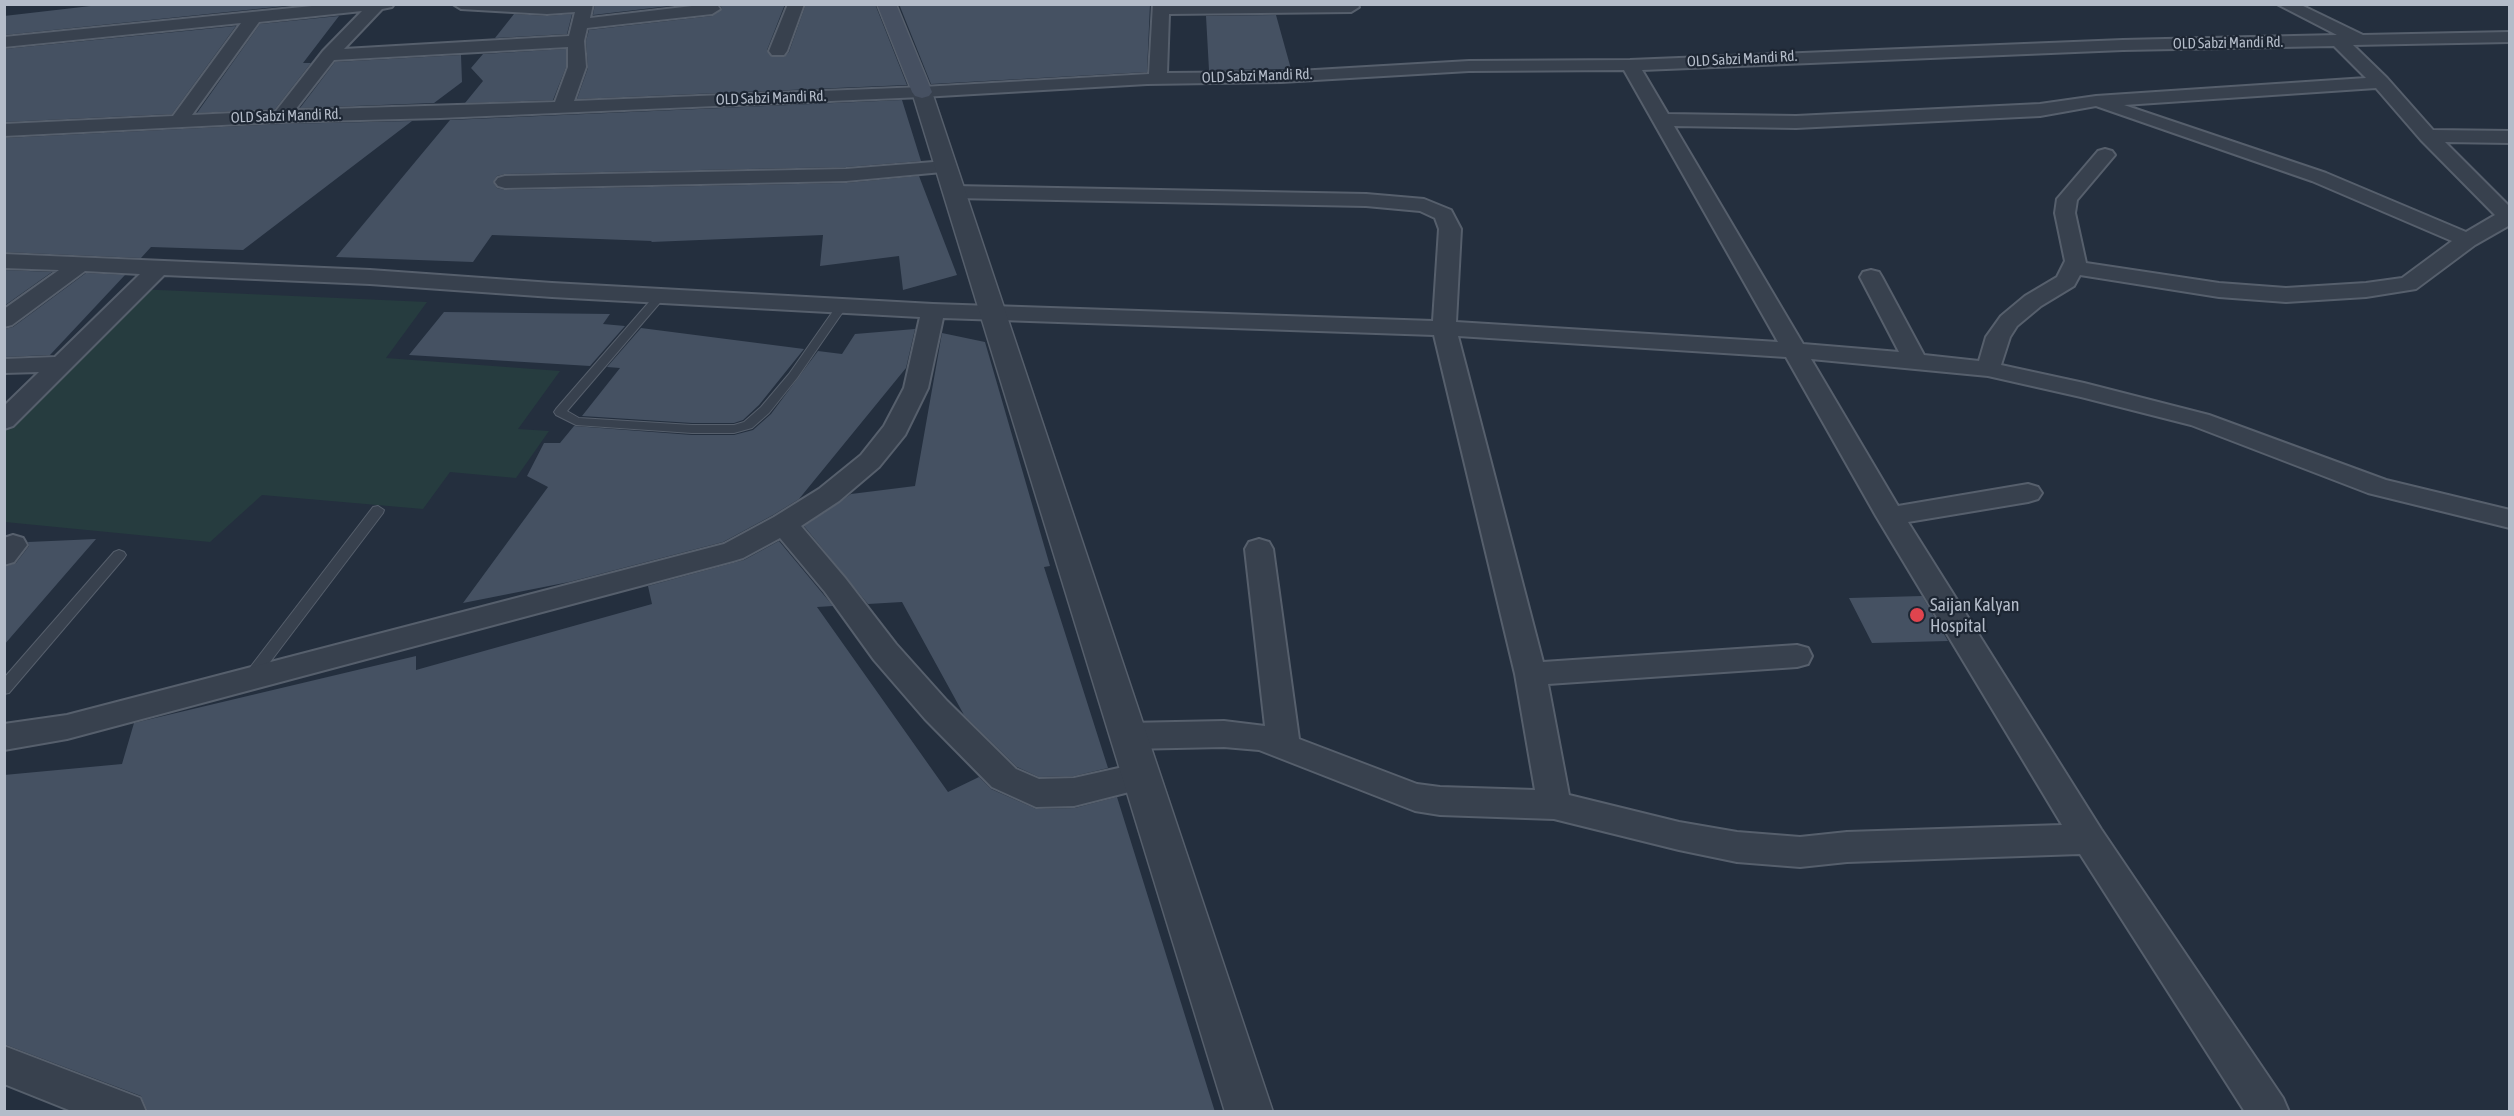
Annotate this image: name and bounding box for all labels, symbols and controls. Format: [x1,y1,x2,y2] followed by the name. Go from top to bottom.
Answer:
[2173,33,2283,53] street label: OLD Sabzi Mandi Rd.
[1686,47,1798,71] street label: OLD Sabzi Mandi Rd.
[1202,65,1312,87] street label: OLD Sabzi Mandi Rd.
[716,87,826,109] street label: OLD Sabzi Mandi Rd.
[231,105,341,127] street label: OLD Sabzi Mandi Rd.
[1930,594,2020,636] place label: Saijan Kalyan Hospital
[1908,606,1926,624] marker: Saijan Kalyan Hospital

